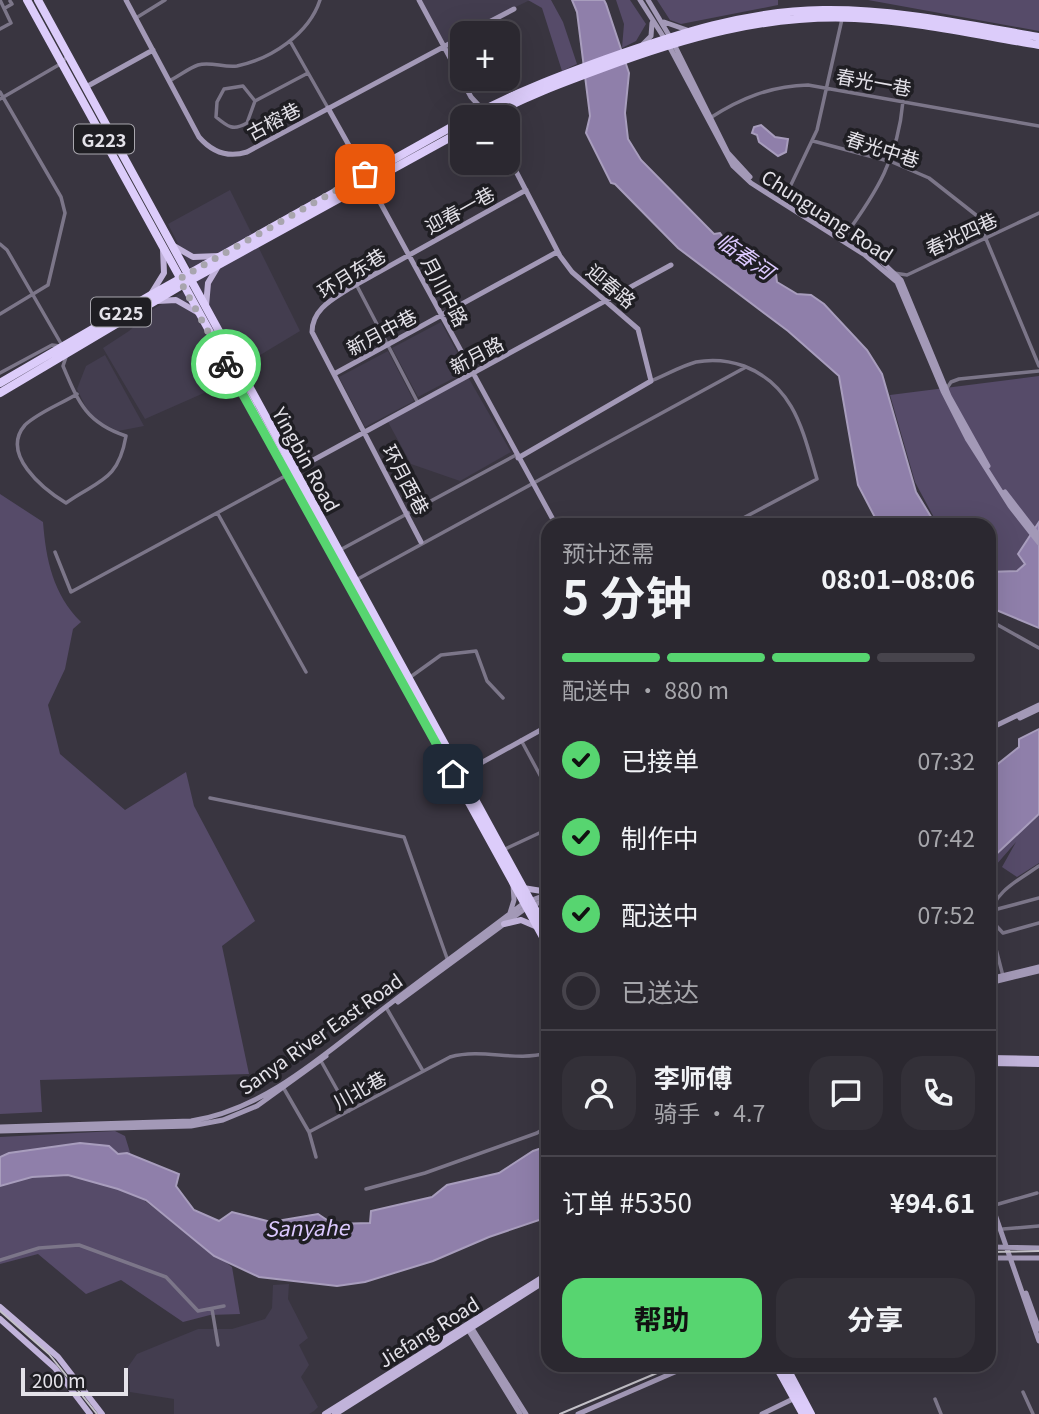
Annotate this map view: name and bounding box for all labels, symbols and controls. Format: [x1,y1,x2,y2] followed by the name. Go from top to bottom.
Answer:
[450,21,520,175] map controls
[450,21,520,91] button: +
[834,61,914,101] street label: 春光一巷
[241,95,305,145] street label: 古榕巷
[450,105,520,175] button: −
[843,123,923,173] street label: 春光中巷
[74,124,134,154] road number: G223
[335,144,395,204] pin
[346,155,384,193] icon: bag
[757,162,899,268] street label: Chunguang Road
[419,179,499,239] street label: 迎春一巷
[921,205,1001,261] street label: 春光四巷
[712,225,784,288] water label: 临春河
[312,240,390,304] street label: 环月东巷
[416,251,476,331] street label: 月川中路
[581,256,643,314] street label: 迎春路
[91,298,151,326] road number: G225
[341,301,421,361] street label: 新月中巷
[191,329,261,399] courier
[444,329,508,379] street label: 新月路
[207,345,245,383] icon: bike
[267,401,347,516] street label: Yingbin Road
[377,439,437,519] street label: 环月西巷
[562,535,654,569] text: 预计还需
[821,559,975,596] text: 08:01–08:06
[562,562,692,628] text: 5 分钟
[562,672,729,706] text: 配送中 · 880 m
[562,741,600,779] icon: check
[621,741,699,778] text: 已接单
[918,743,975,777] text: 07:32
[423,744,483,804] pin
[434,755,472,793] icon: home
[562,818,600,856] icon: check
[621,818,699,855] text: 制作中
[918,820,975,854] text: 07:42
[562,895,600,933] icon: check
[621,895,699,932] text: 配送中
[918,897,975,931] text: 07:52
[233,966,407,1100] street label: Sanya River East Road
[621,972,699,1009] text: 已送达
[562,1056,636,1130] button: person
[809,1056,883,1130] button: chat
[901,1056,975,1130] button: phone
[654,1058,732,1095] text: 李师傅
[328,1063,390,1115] street label: 川北巷
[654,1095,765,1129] text: 骑手 · 4.7
[562,1183,692,1220] text: 订单 #5350
[890,1183,975,1220] text: ¥94.61
[265,1211,350,1243] water label: Sanyahe
[562,1278,762,1358] button: 帮助
[776,1278,975,1358] button: 分享
[372,1289,484,1373] street label: Jiefang Road
[21,1365,128,1397] scale bar
[32,1366,86,1393] text: 200 m

